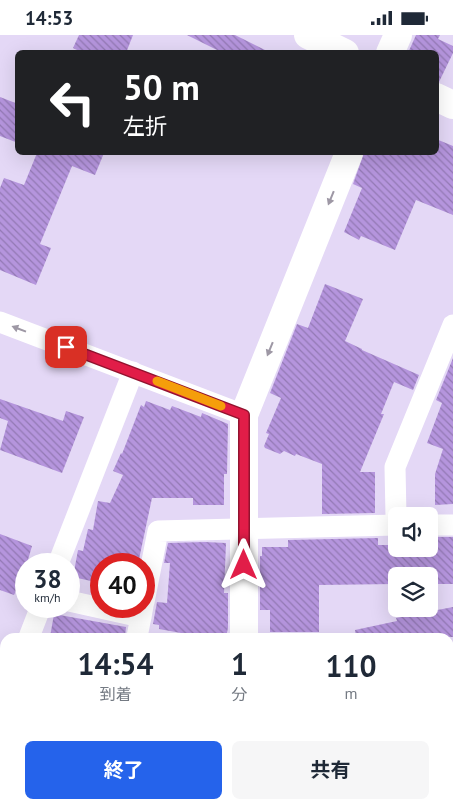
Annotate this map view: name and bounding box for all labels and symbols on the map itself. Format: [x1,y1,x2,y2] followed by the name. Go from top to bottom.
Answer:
[326,191,334,205] one-way arrow
[11,325,26,332] one-way arrow
[45,326,87,368] pin
[266,342,274,356] one-way arrow
[217,538,269,590] position arrow
[90,553,155,618] speed limit sign: 40

